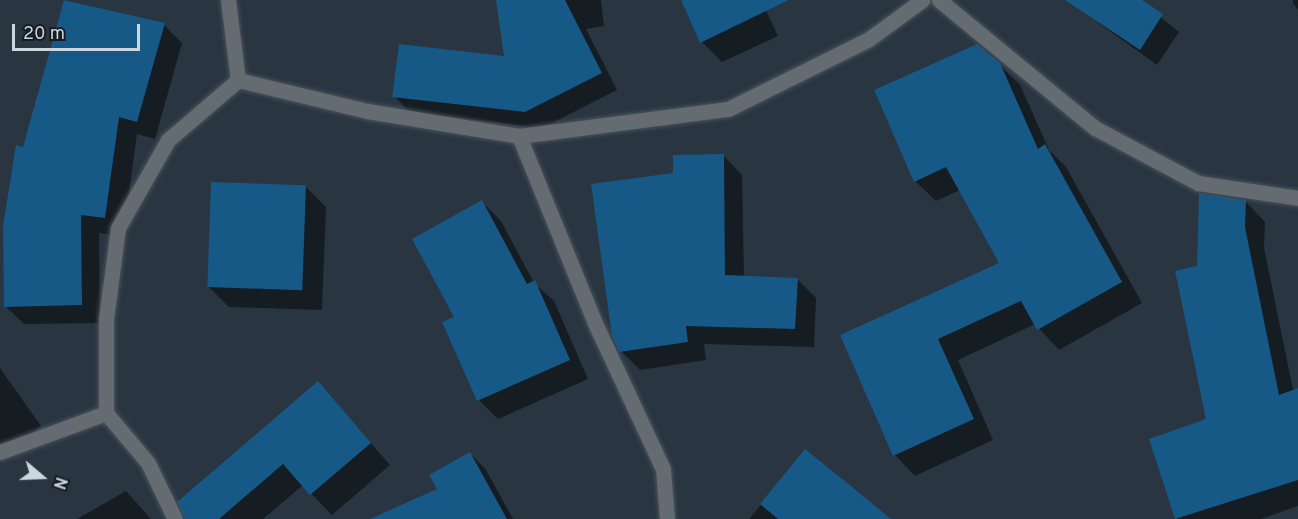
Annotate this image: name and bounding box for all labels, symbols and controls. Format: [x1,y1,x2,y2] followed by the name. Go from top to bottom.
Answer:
[15,12,142,50] scale bar
[23,23,65,46] text: 20 m
[12,447,72,507] north arrow
[48,474,70,492] text: N

